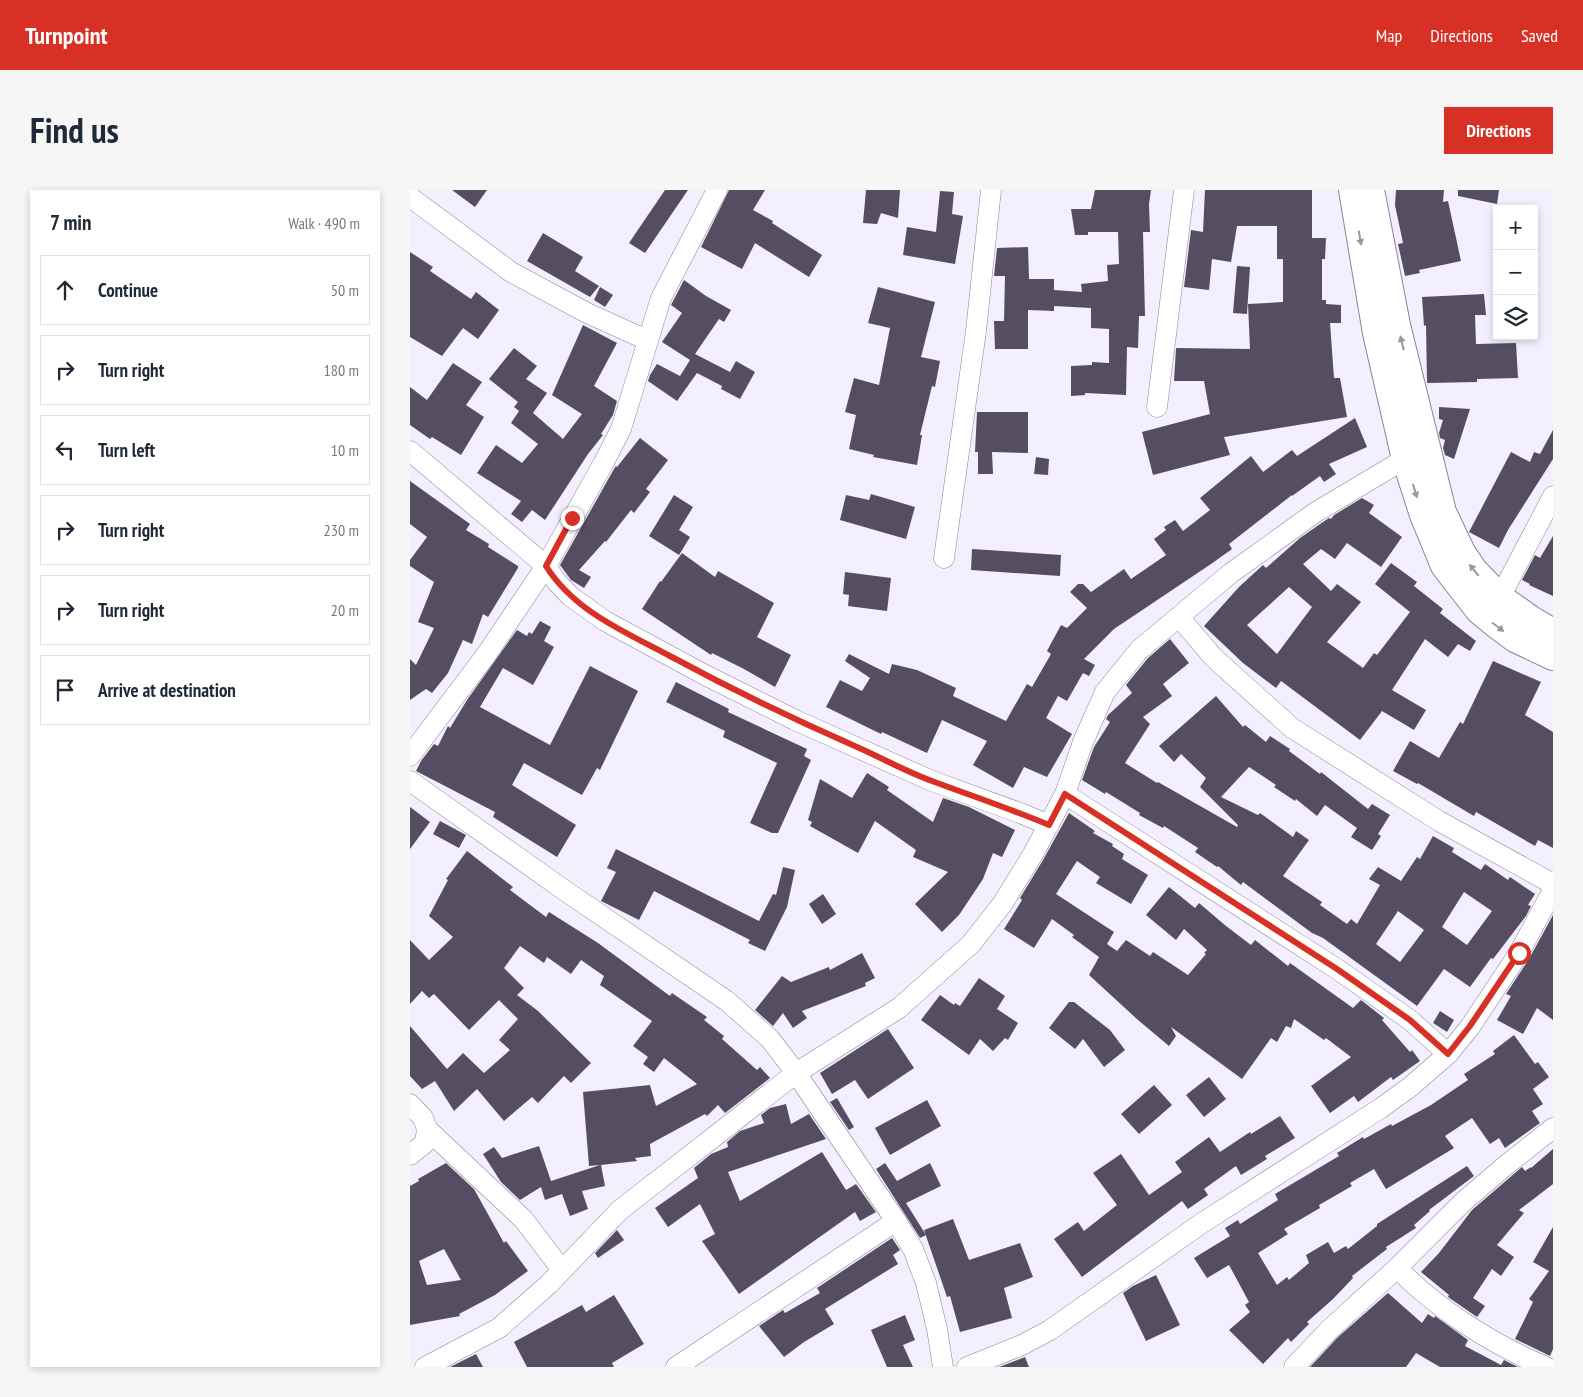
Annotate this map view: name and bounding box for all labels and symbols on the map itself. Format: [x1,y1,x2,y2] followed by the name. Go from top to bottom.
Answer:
[1357,230,1365,246] one-way arrow
[1398,336,1406,351] one-way arrow
[1412,484,1420,499] one-way arrow
[561,507,584,530] route end
[1469,563,1480,576] one-way arrow
[1491,622,1505,632] one-way arrow
[1508,942,1531,965] route start

